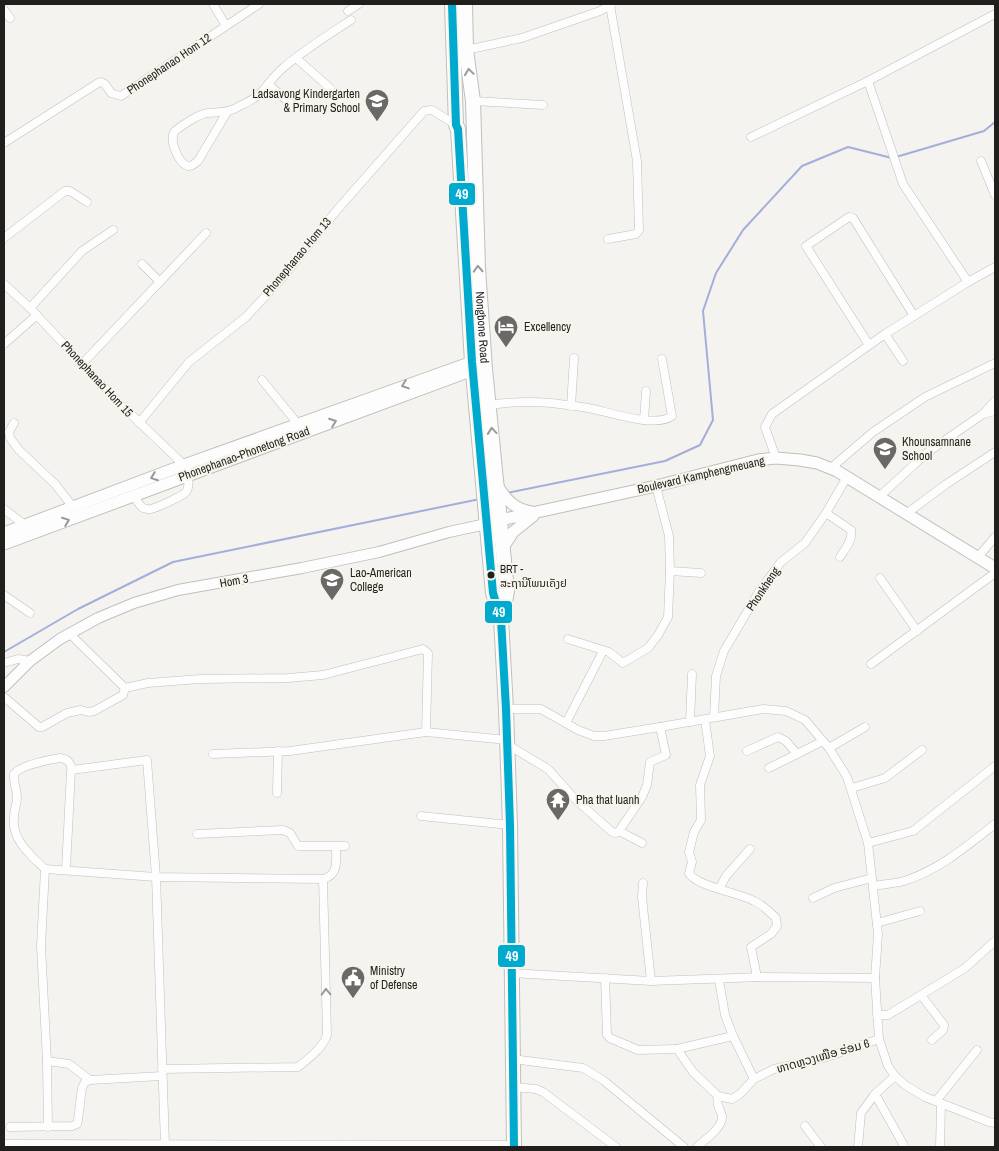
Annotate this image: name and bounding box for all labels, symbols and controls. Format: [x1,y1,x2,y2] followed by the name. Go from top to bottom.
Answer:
[124,30,214,98] street label: Phonephanao Hom 12
[464,67,474,76] one-way arrow
[252,86,360,116] place label: Ladsavong Kindergarten & Primary School
[364,88,390,122] school or university icon: Ladsavong Kindergarten & Primary School
[448,182,476,206] line badge: 49
[456,185,468,203] text: 49
[259,214,335,300] street label: Phonephanao Hom 13
[473,264,484,272] one-way arrow
[472,291,493,364] street label: Nongbone Road
[493,314,519,348] hotel icon: Excellency
[524,319,571,335] place label: Excellency
[58,338,137,421] street label: Phonephanao Hom 15
[401,379,410,389] one-way arrow
[328,418,337,428] one-way arrow
[176,423,312,485] street label: Phonephanao-Phonetong Road
[487,426,498,434] one-way arrow
[902,434,971,464] place label: Khounsamnane School
[872,436,898,470] school or university icon: Khounsamnane School
[636,452,767,497] street label: Boulevard Kamphengmeuang
[150,471,159,481] one-way arrow
[61,517,69,527] one-way arrow
[500,562,567,590] place label: BRT - ສະຖານີໂພນເຄັງຢ
[742,563,784,614] street label: Phonkheng
[350,565,412,595] place label: Lao-American College
[319,567,345,601] school or university icon: Lao-American College
[486,570,496,580] marker: BRT - ສະຖານີໂພນເຄັງຢ
[218,571,250,591] street label: Hom 3
[484,600,513,624] line badge: 49
[493,603,505,621] text: 49
[545,787,571,821] temple icon: Pha that luanh
[576,792,639,808] place label: Pha that luanh
[497,944,526,968] line badge: 49
[506,947,518,965] text: 49
[370,963,418,993] place label: Ministry of Defense
[340,965,366,999] public building icon: Ministry of Defense
[321,987,331,995] one-way arrow
[775,1035,871,1077] street label: ທາດຫຼວງເໜືອ ຮ່ອມ 6

